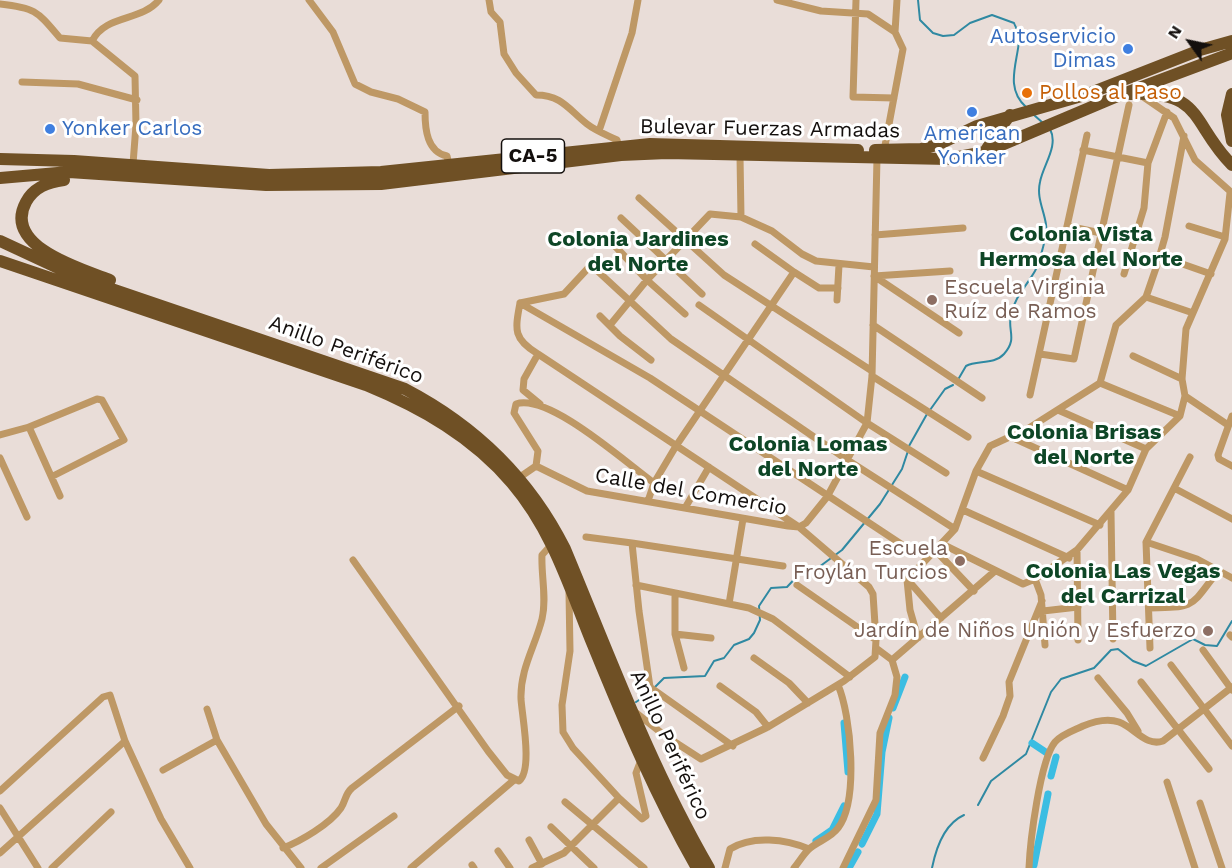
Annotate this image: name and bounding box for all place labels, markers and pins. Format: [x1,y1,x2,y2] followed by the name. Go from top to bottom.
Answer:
[990,24,1116,74] place label: Autoservicio Dimas
[1121,42,1135,56] marker: Autoservicio Dimas
[1039,80,1182,106] place label: Pollos al Paso
[1020,86,1034,100] marker: Pollos al Paso
[965,105,979,119] marker: American Yonker
[62,116,202,142] place label: Yonker Carlos
[924,121,1020,171] place label: American Yonker
[43,122,57,136] marker: Yonker Carlos
[944,275,1105,325] place label: Escuela Virginia Ruíz de Ramos
[925,293,939,307] marker: Escuela Virginia Ruíz de Ramos
[793,536,948,586] place label: Escuela Froylán Turcios
[953,554,967,568] marker: Escuela Froylán Turcios
[854,618,1196,644] place label: Jardín de Niños Unión y Esfuerzo
[1201,624,1215,638] marker: Jardín de Niños Unión y Esfuerzo

